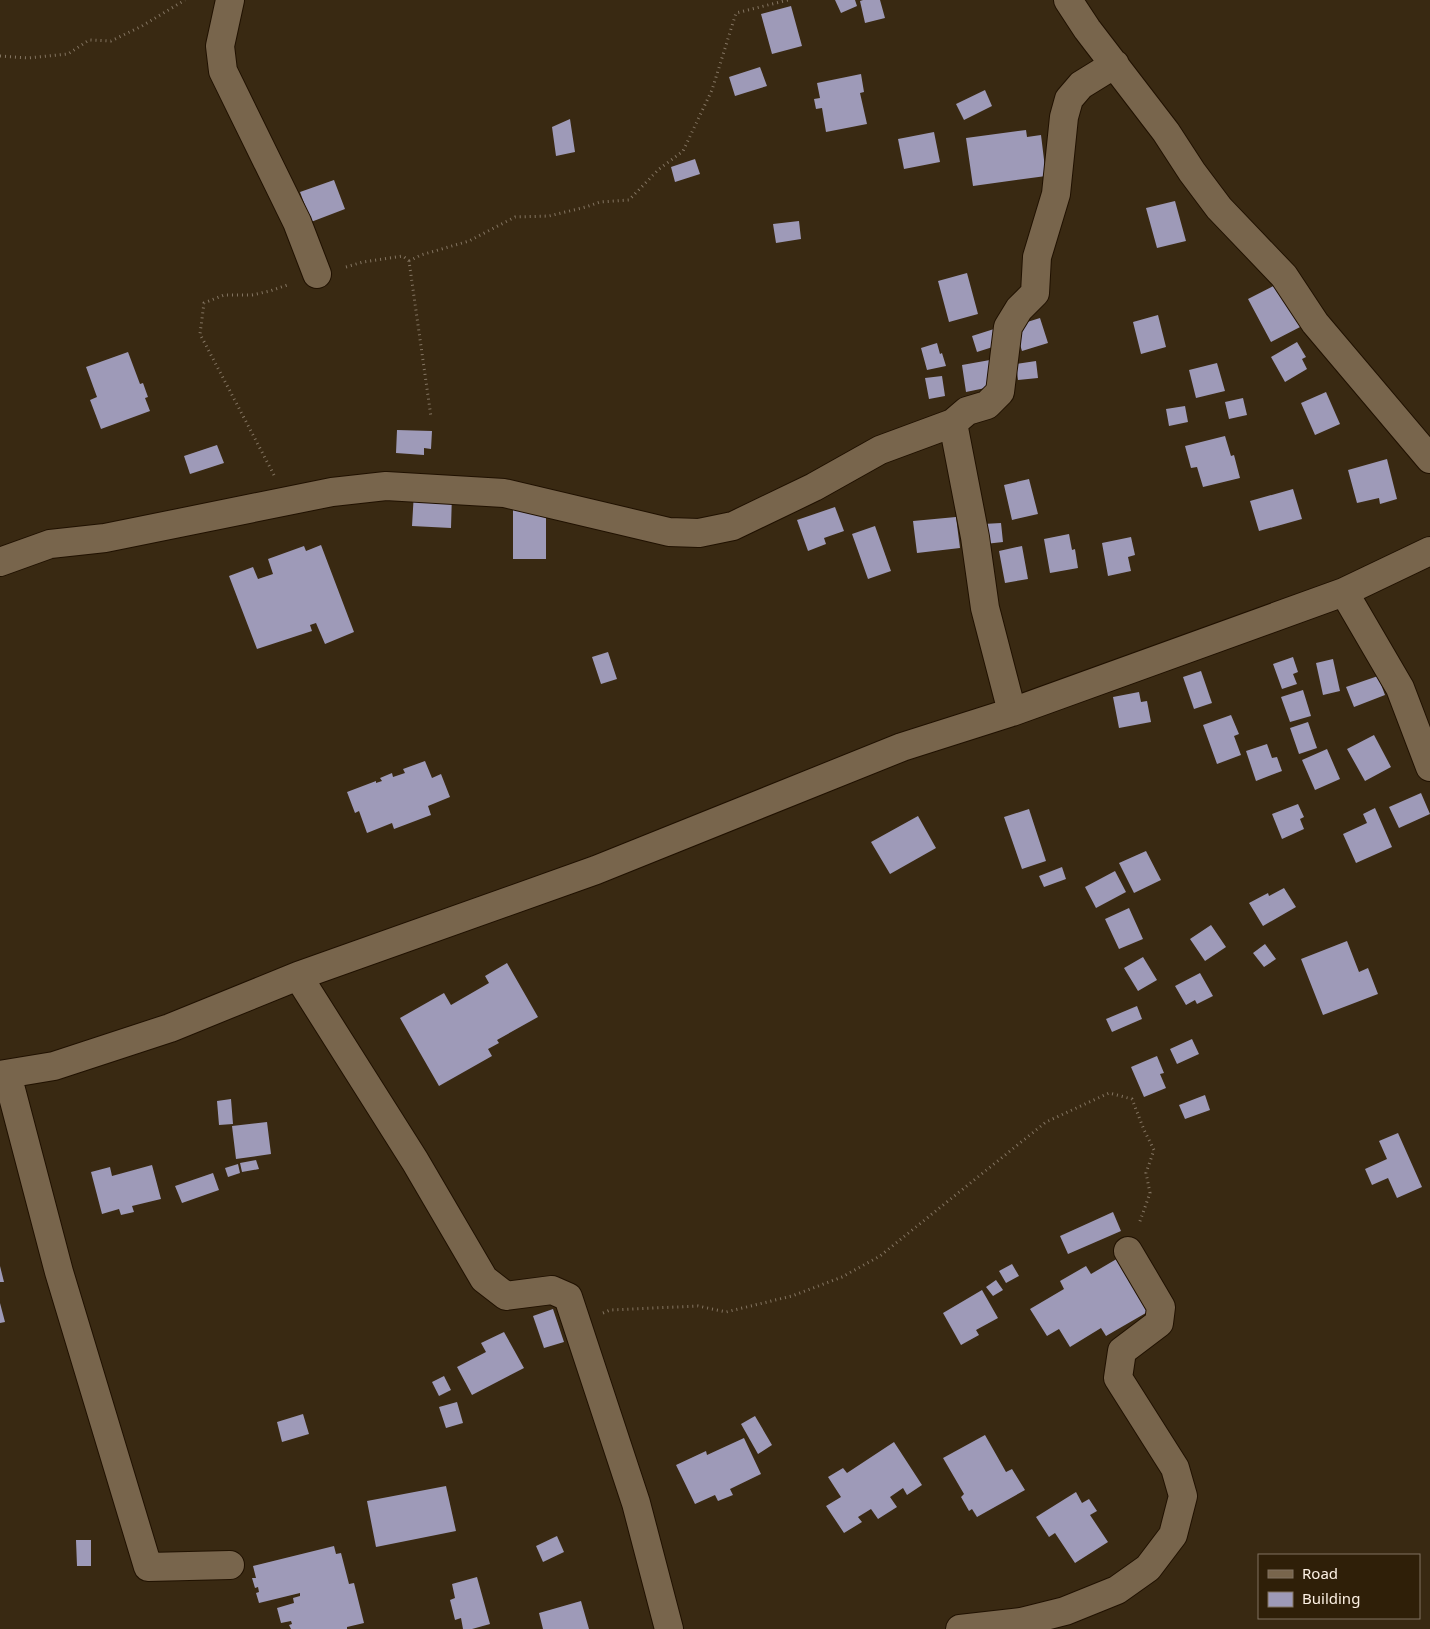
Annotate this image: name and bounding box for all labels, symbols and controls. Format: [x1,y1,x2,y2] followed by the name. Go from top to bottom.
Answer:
[1258,1554,1420,1619] legend
[1302,1563,1338,1583] text: Road
[1302,1588,1360,1608] text: Building

